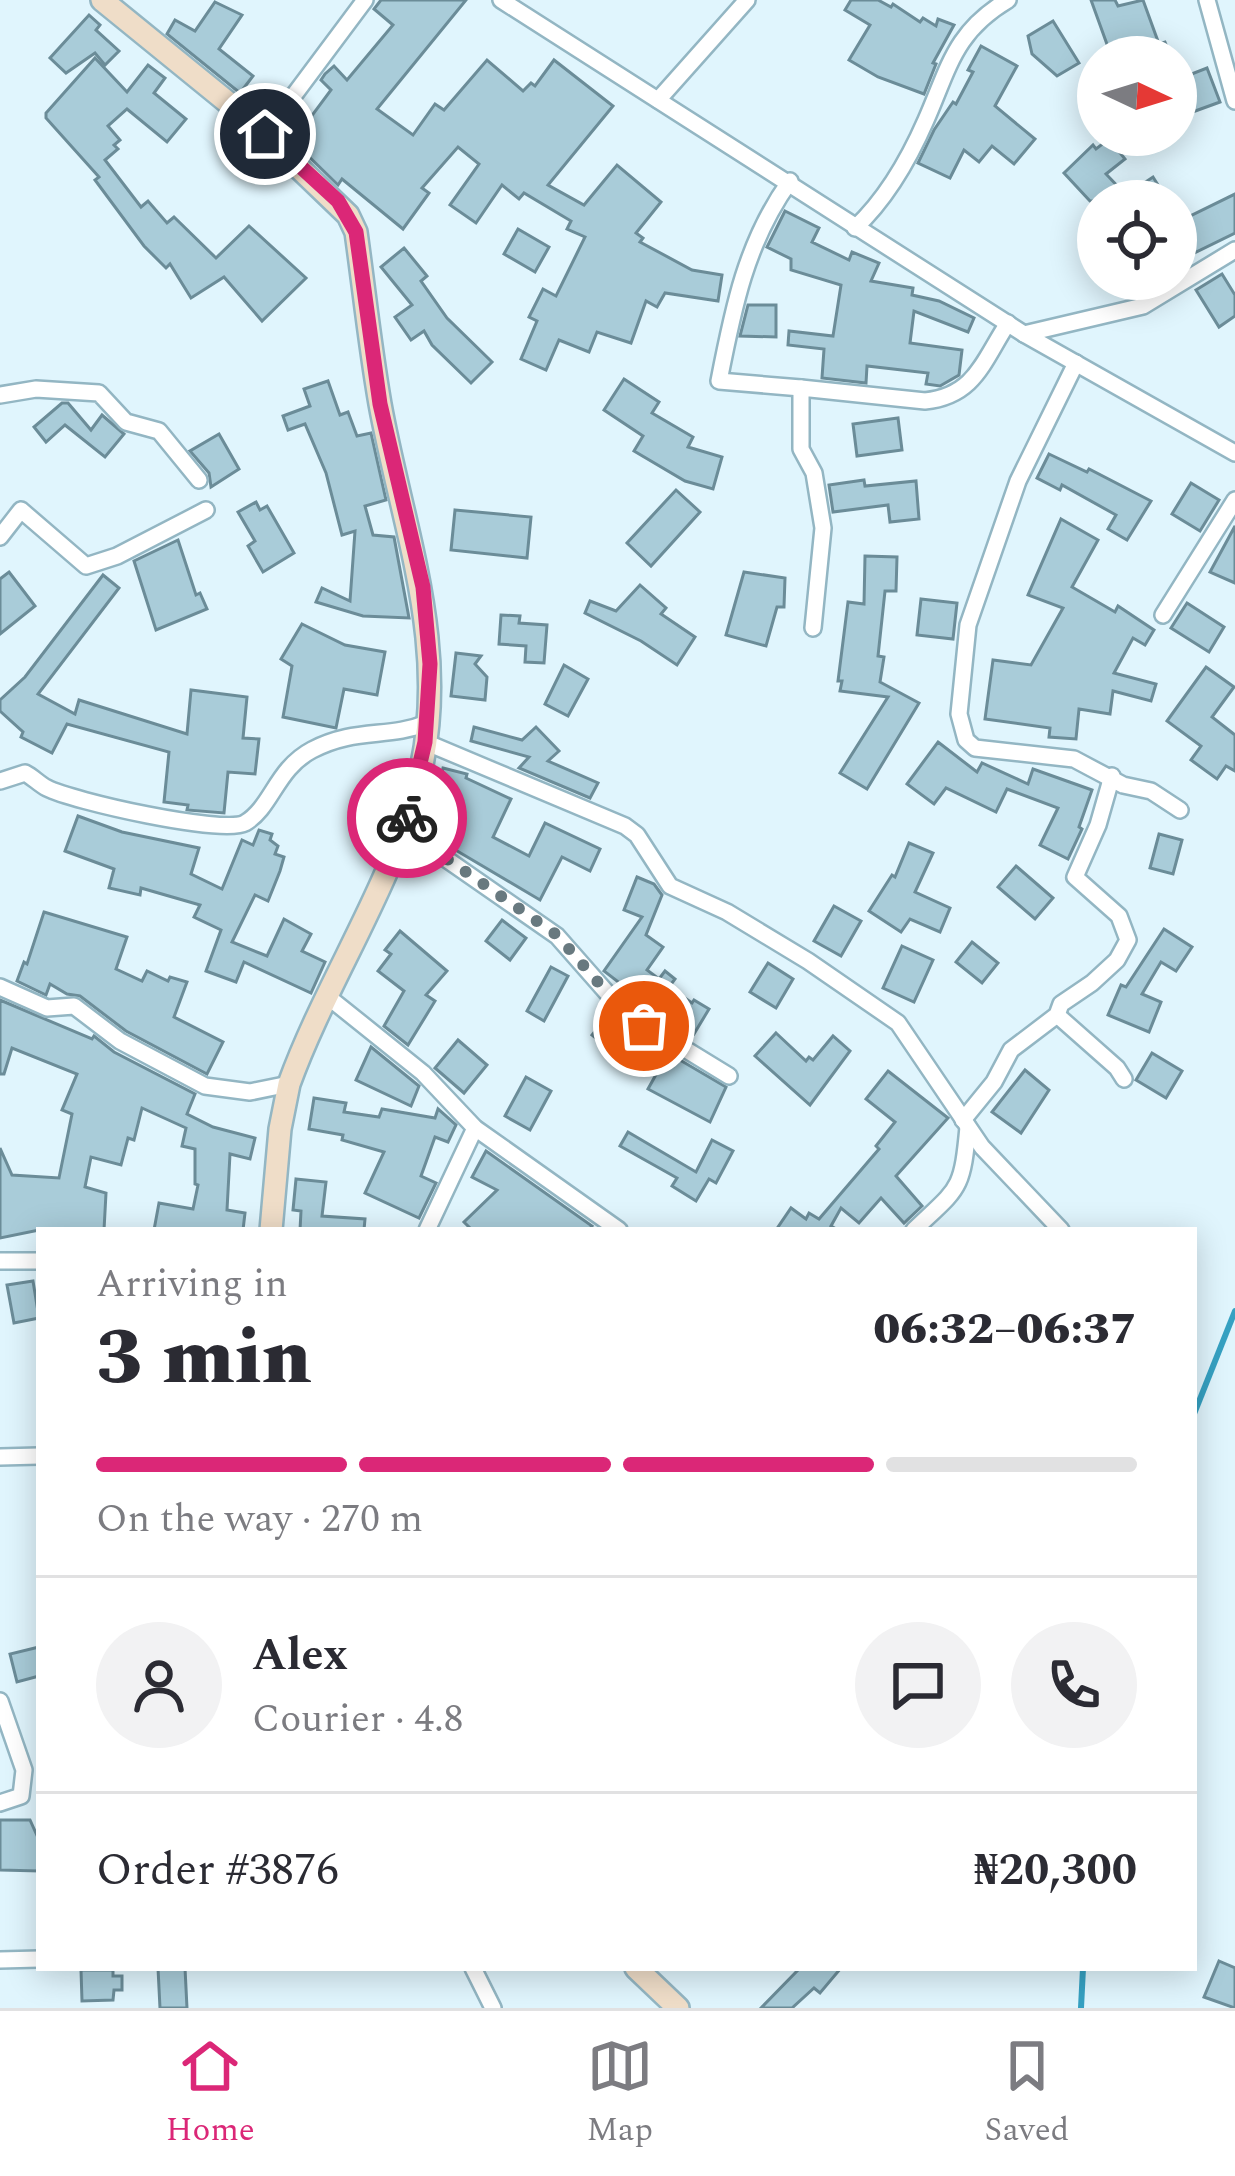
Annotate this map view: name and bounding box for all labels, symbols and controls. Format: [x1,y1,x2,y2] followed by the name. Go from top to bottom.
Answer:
[1077,36,1197,156] north arrow
[1077,36,1197,300] map controls
[214,83,316,185] pin
[232,101,298,167] icon: home
[1077,180,1197,300] button: locate
[347,758,467,878] courier
[374,785,440,851] icon: bike
[593,975,695,1077] pin
[611,993,677,1059] icon: bag
[96,1255,288,1314] text: Arriving in
[873,1295,1137,1364] text: 06:32–06:37
[96,1299,312,1418] text: 3 min
[96,1490,423,1549] text: On the way · 270 m
[252,1621,348,1690] text: Alex
[96,1622,222,1748] button: person
[855,1622,981,1748] button: chat
[1011,1622,1137,1748] button: phone
[252,1690,463,1749] text: Courier · 4.8
[96,1836,339,1905] text: Order #3876
[973,1836,1137,1905] text: ₦20,300
[166,2033,255,2155] tab: Home
[586,2033,653,2155] tab: Map
[985,2033,1069,2155] tab: Saved

